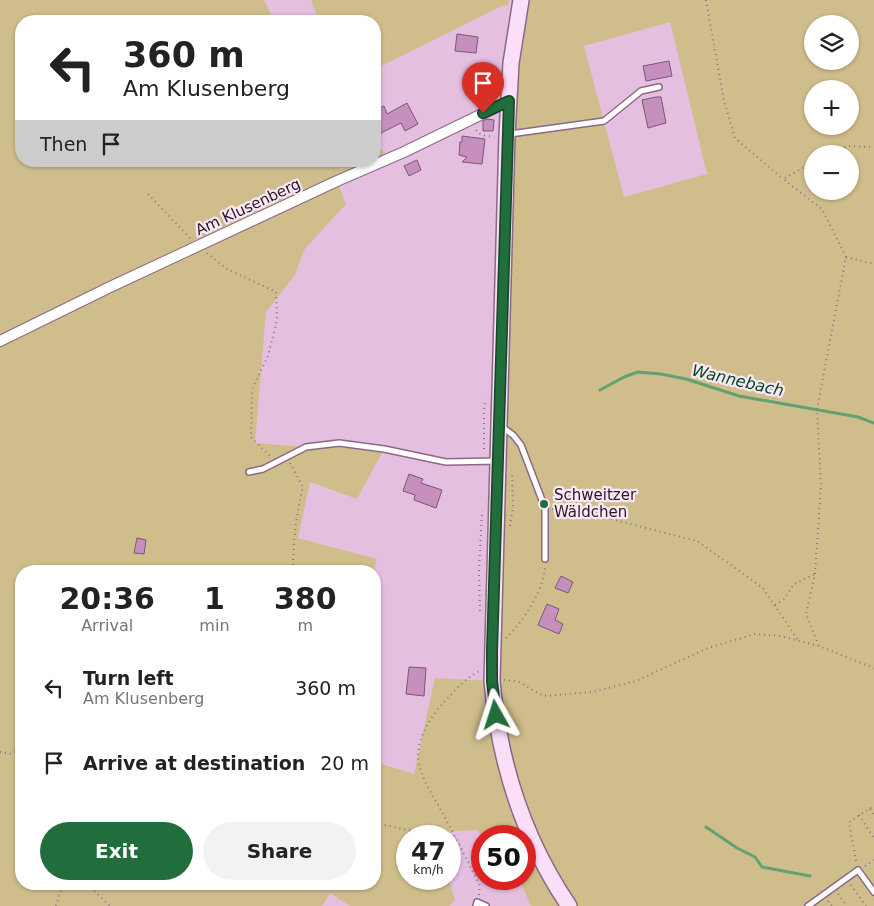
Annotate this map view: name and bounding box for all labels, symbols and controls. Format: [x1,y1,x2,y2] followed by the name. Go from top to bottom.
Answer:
[804,15,859,200] map controls
[804,15,859,70] button: layers
[40,35,105,100] icon: left
[123,35,245,75] text: 360 m
[462,62,504,113] pin
[469,69,497,97] icon: arrive
[123,76,290,101] text: Am Klusenberg
[804,80,859,135] button: +
[97,130,125,158] icon: arrive
[40,133,87,155] text: Then
[804,145,859,200] button: −
[193,175,303,239] street label: Am Klusenberg
[690,361,786,400] water label: Wannebach
[554,486,637,521] place label: Schweitzer Wäldchen
[538,498,550,510] marker: Schweitzer Wäldchen
[59,581,155,616] text: 20:36
[204,581,225,616] text: 1
[274,581,337,616] text: 380
[81,616,133,635] text: Arrival
[199,616,230,635] text: min
[297,616,313,635] text: m
[83,667,174,689] text: Turn left
[40,674,68,702] icon: left
[295,677,356,699] text: 360 m
[469,688,521,740] position arrow
[83,689,204,708] text: Am Klusenberg
[40,749,68,777] icon: arrive
[83,752,305,774] text: Arrive at destination
[320,752,369,774] text: 20 m
[40,822,193,880] button: Exit
[203,822,356,880] button: Share
[471,825,536,890] speed limit sign: 50
[411,837,446,866] text: 47
[413,863,444,877] text: km/h

